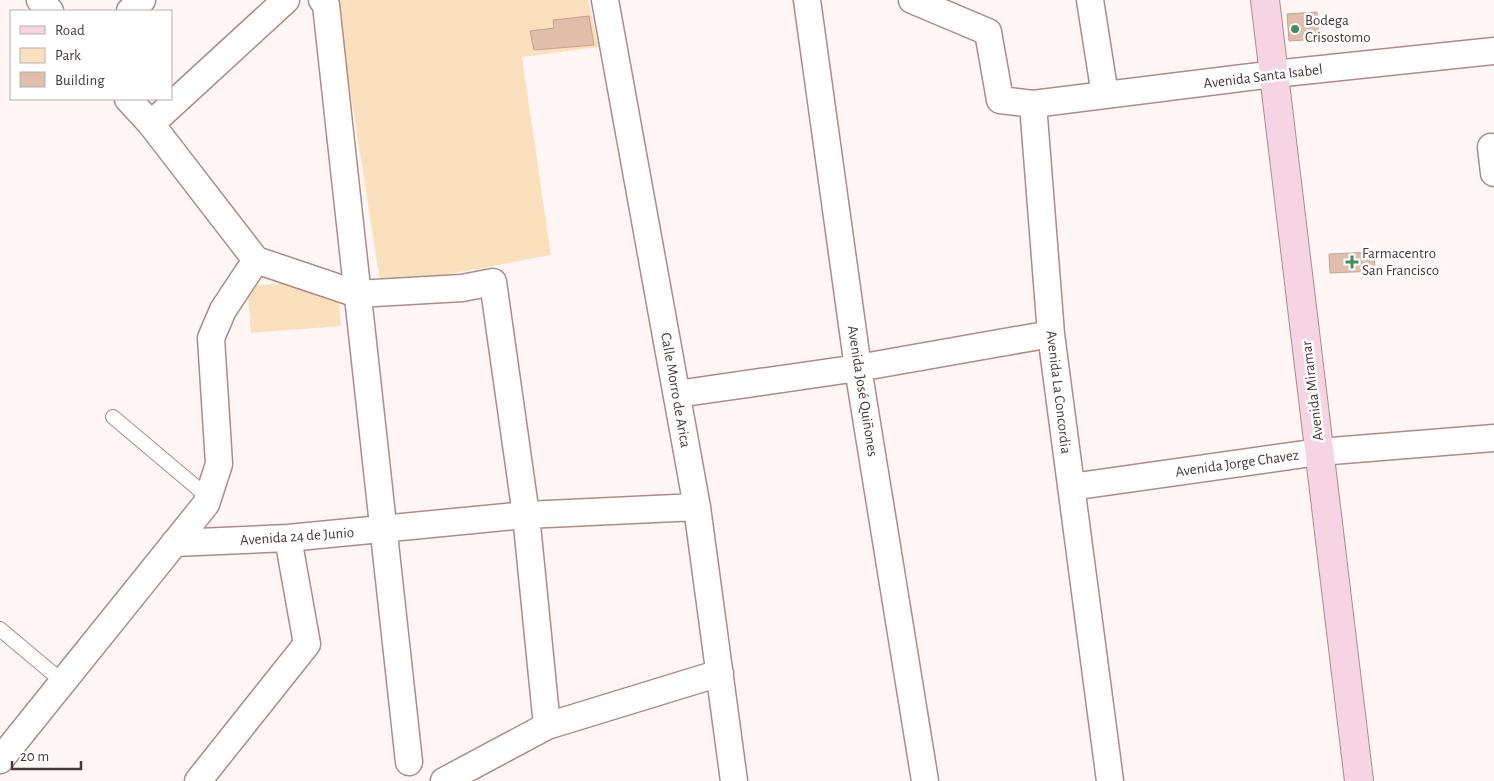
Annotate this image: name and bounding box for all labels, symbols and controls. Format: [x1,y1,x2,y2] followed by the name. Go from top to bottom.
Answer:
[10,10,172,100] legend
[1305,13,1371,45] place label: Bodega Crisostomo
[55,23,85,38] text: Road
[1289,23,1301,35] marker: Bodega Crisostomo
[55,48,81,63] text: Park
[1203,62,1324,91] street label: Avenida Santa Isabel
[55,73,105,88] text: Building
[1362,246,1439,278] place label: Farmacentro San Francisco
[1346,256,1358,268] marker: Farmacentro San Francisco
[845,324,880,458] street label: Avenida José Quiñones
[1043,329,1074,455] street label: Avenida La Concordia
[658,331,693,449] street label: Calle Morro de Arica
[1299,340,1326,442] street label: Avenida Miramar
[1174,447,1300,480] street label: Avenida Jorge Chavez
[239,525,355,548] street label: Avenida 24 de Junio
[12,738,81,770] scale bar
[20,749,49,764] text: 20 m

